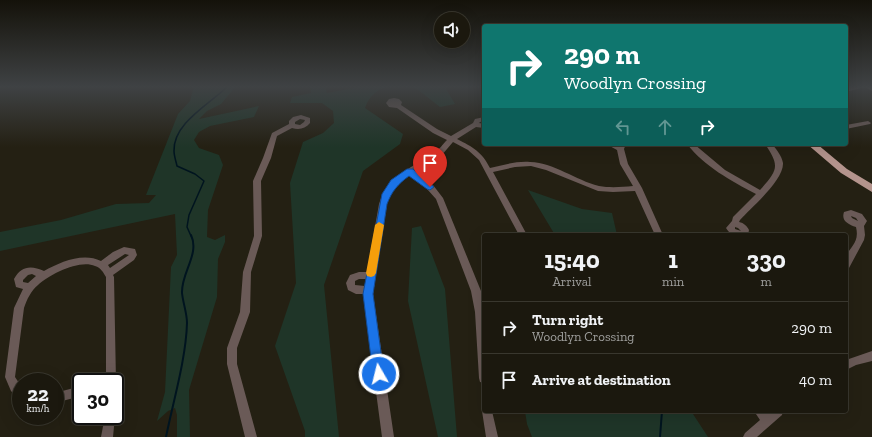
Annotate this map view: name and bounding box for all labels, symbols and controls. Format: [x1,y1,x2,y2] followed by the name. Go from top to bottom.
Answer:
[434,12,470,48] map controls
[434,12,470,48] button: sound
[564,38,640,71] text: 290 m
[498,40,550,92] icon: right
[564,72,706,94] text: Woodlyn Crossing
[612,116,634,138] icon: left
[654,116,676,138] icon: ahead
[696,116,718,138] icon: right
[413,146,447,187] pin
[419,152,441,174] icon: arrive
[544,245,600,274] text: 15:40
[668,245,678,274] text: 1
[746,245,786,274] text: 330
[552,274,592,289] text: Arrival
[662,274,684,289] text: min
[761,274,772,289] text: m
[532,311,603,329] text: Turn right
[498,317,520,339] icon: right
[791,319,832,337] text: 290 m
[532,329,634,344] text: Woodlyn Crossing
[358,353,400,395] position arrow
[498,369,520,391] icon: arrive
[532,371,671,389] text: Arrive at destination
[799,371,832,389] text: 40 m
[72,373,124,425] speed limit sign: 30
[27,382,49,406] text: 22
[27,403,49,415] text: km/h

